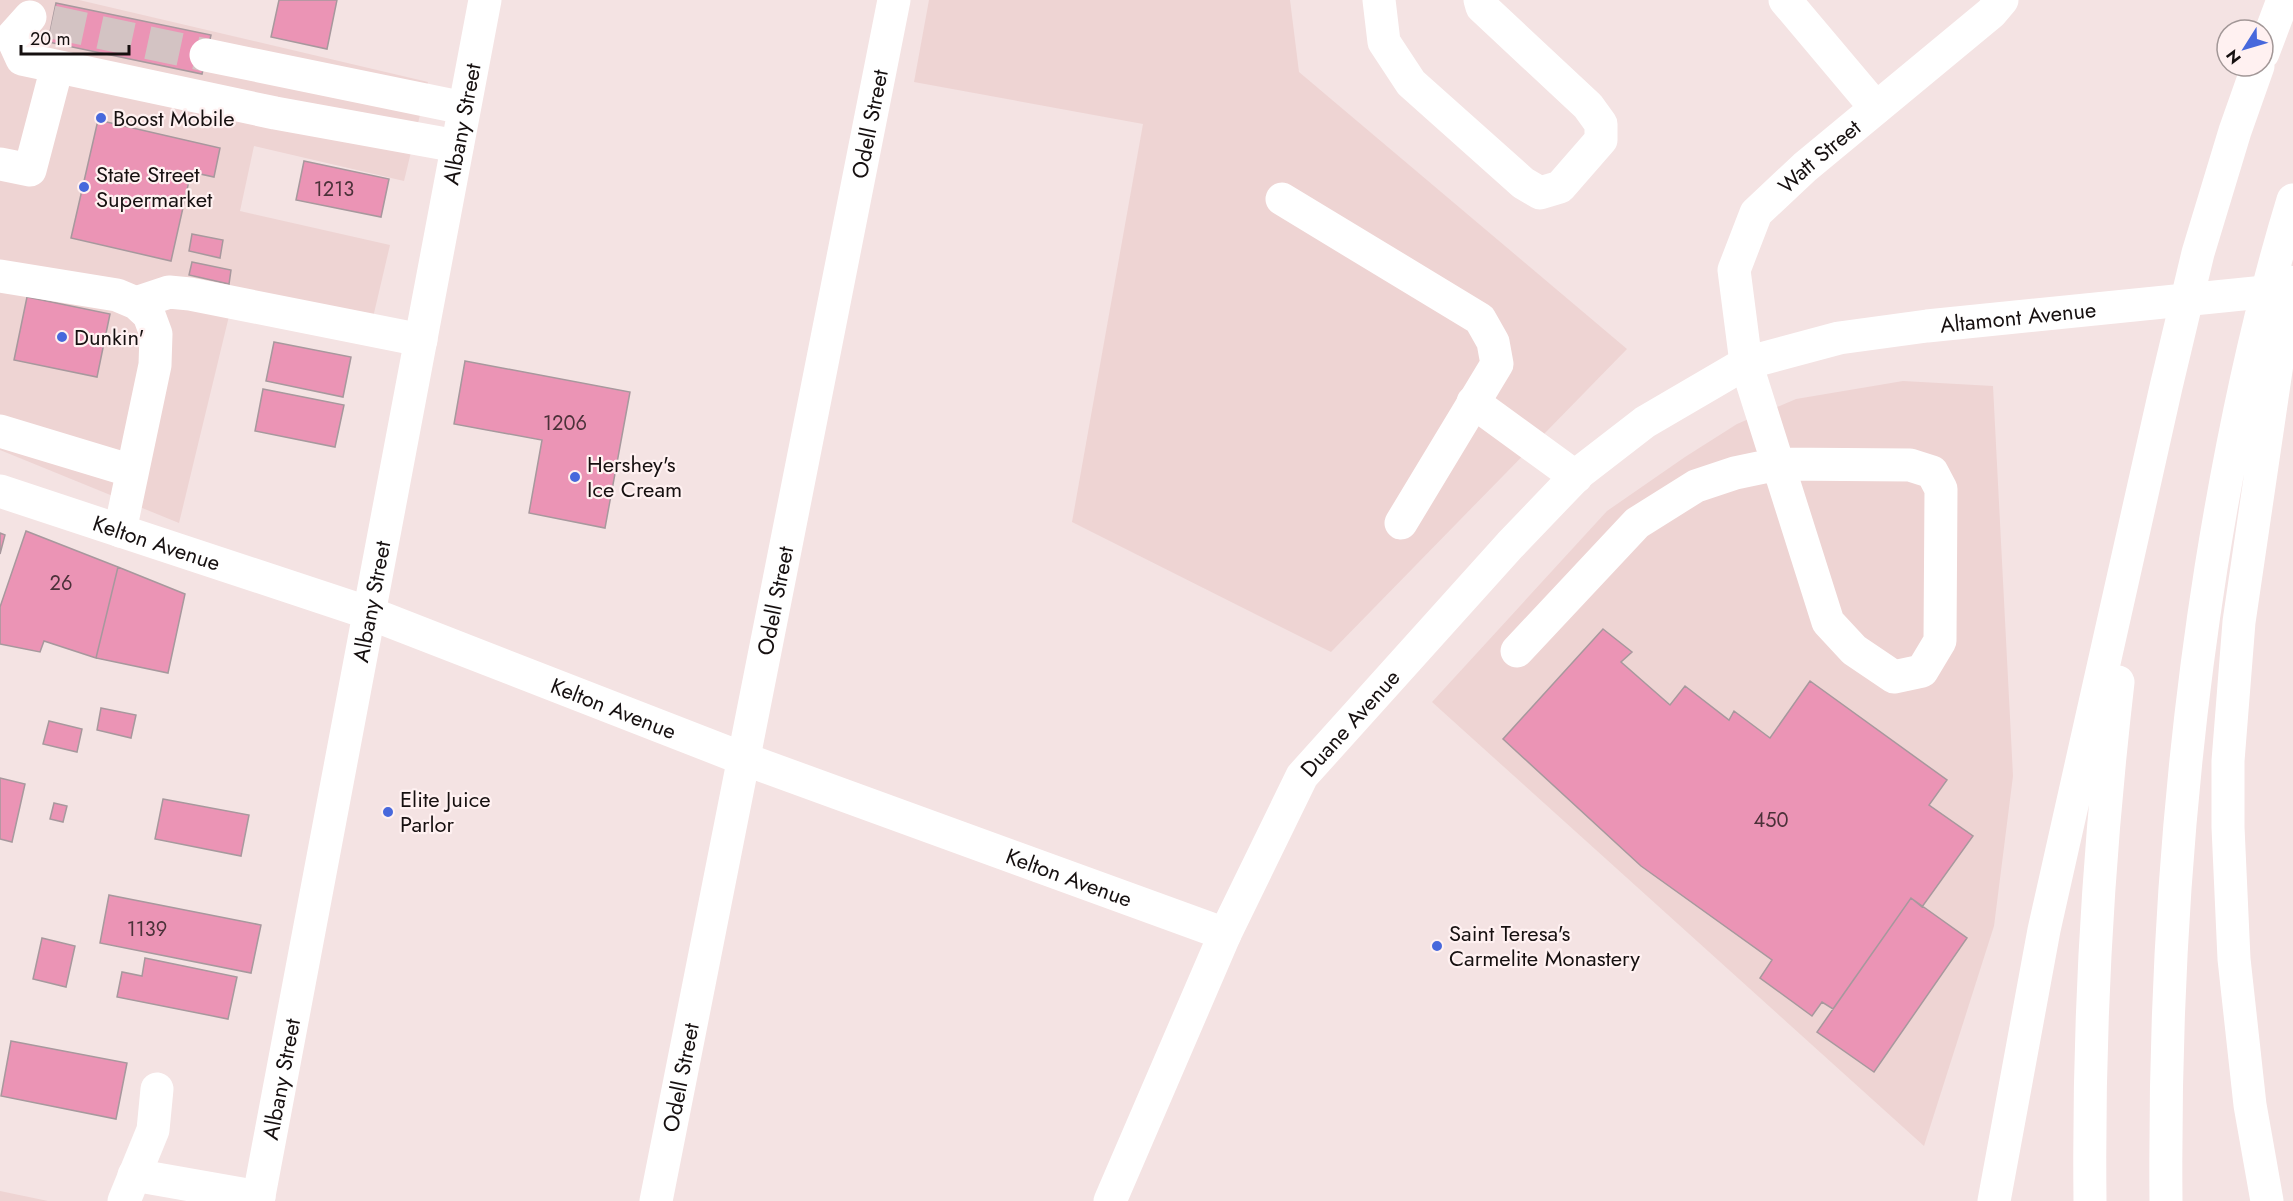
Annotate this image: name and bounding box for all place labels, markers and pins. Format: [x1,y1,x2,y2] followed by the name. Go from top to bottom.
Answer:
[113,102,235,134] place label: Boost Mobile
[94,111,108,125] marker: Boost Mobile
[96,158,213,215] place label: State Street Supermarket
[77,180,91,194] marker: State Street Supermarket
[74,321,145,353] place label: Dunkin'
[55,330,69,344] marker: Dunkin'
[587,448,682,505] place label: Hershey's Ice Cream
[568,470,582,484] marker: Hershey's Ice Cream
[400,783,491,840] place label: Elite Juice Parlor
[381,805,395,819] marker: Elite Juice Parlor
[1449,917,1640,974] place label: Saint Teresa's Carmelite Monastery
[1430,939,1444,953] marker: Saint Teresa's Carmelite Monastery

